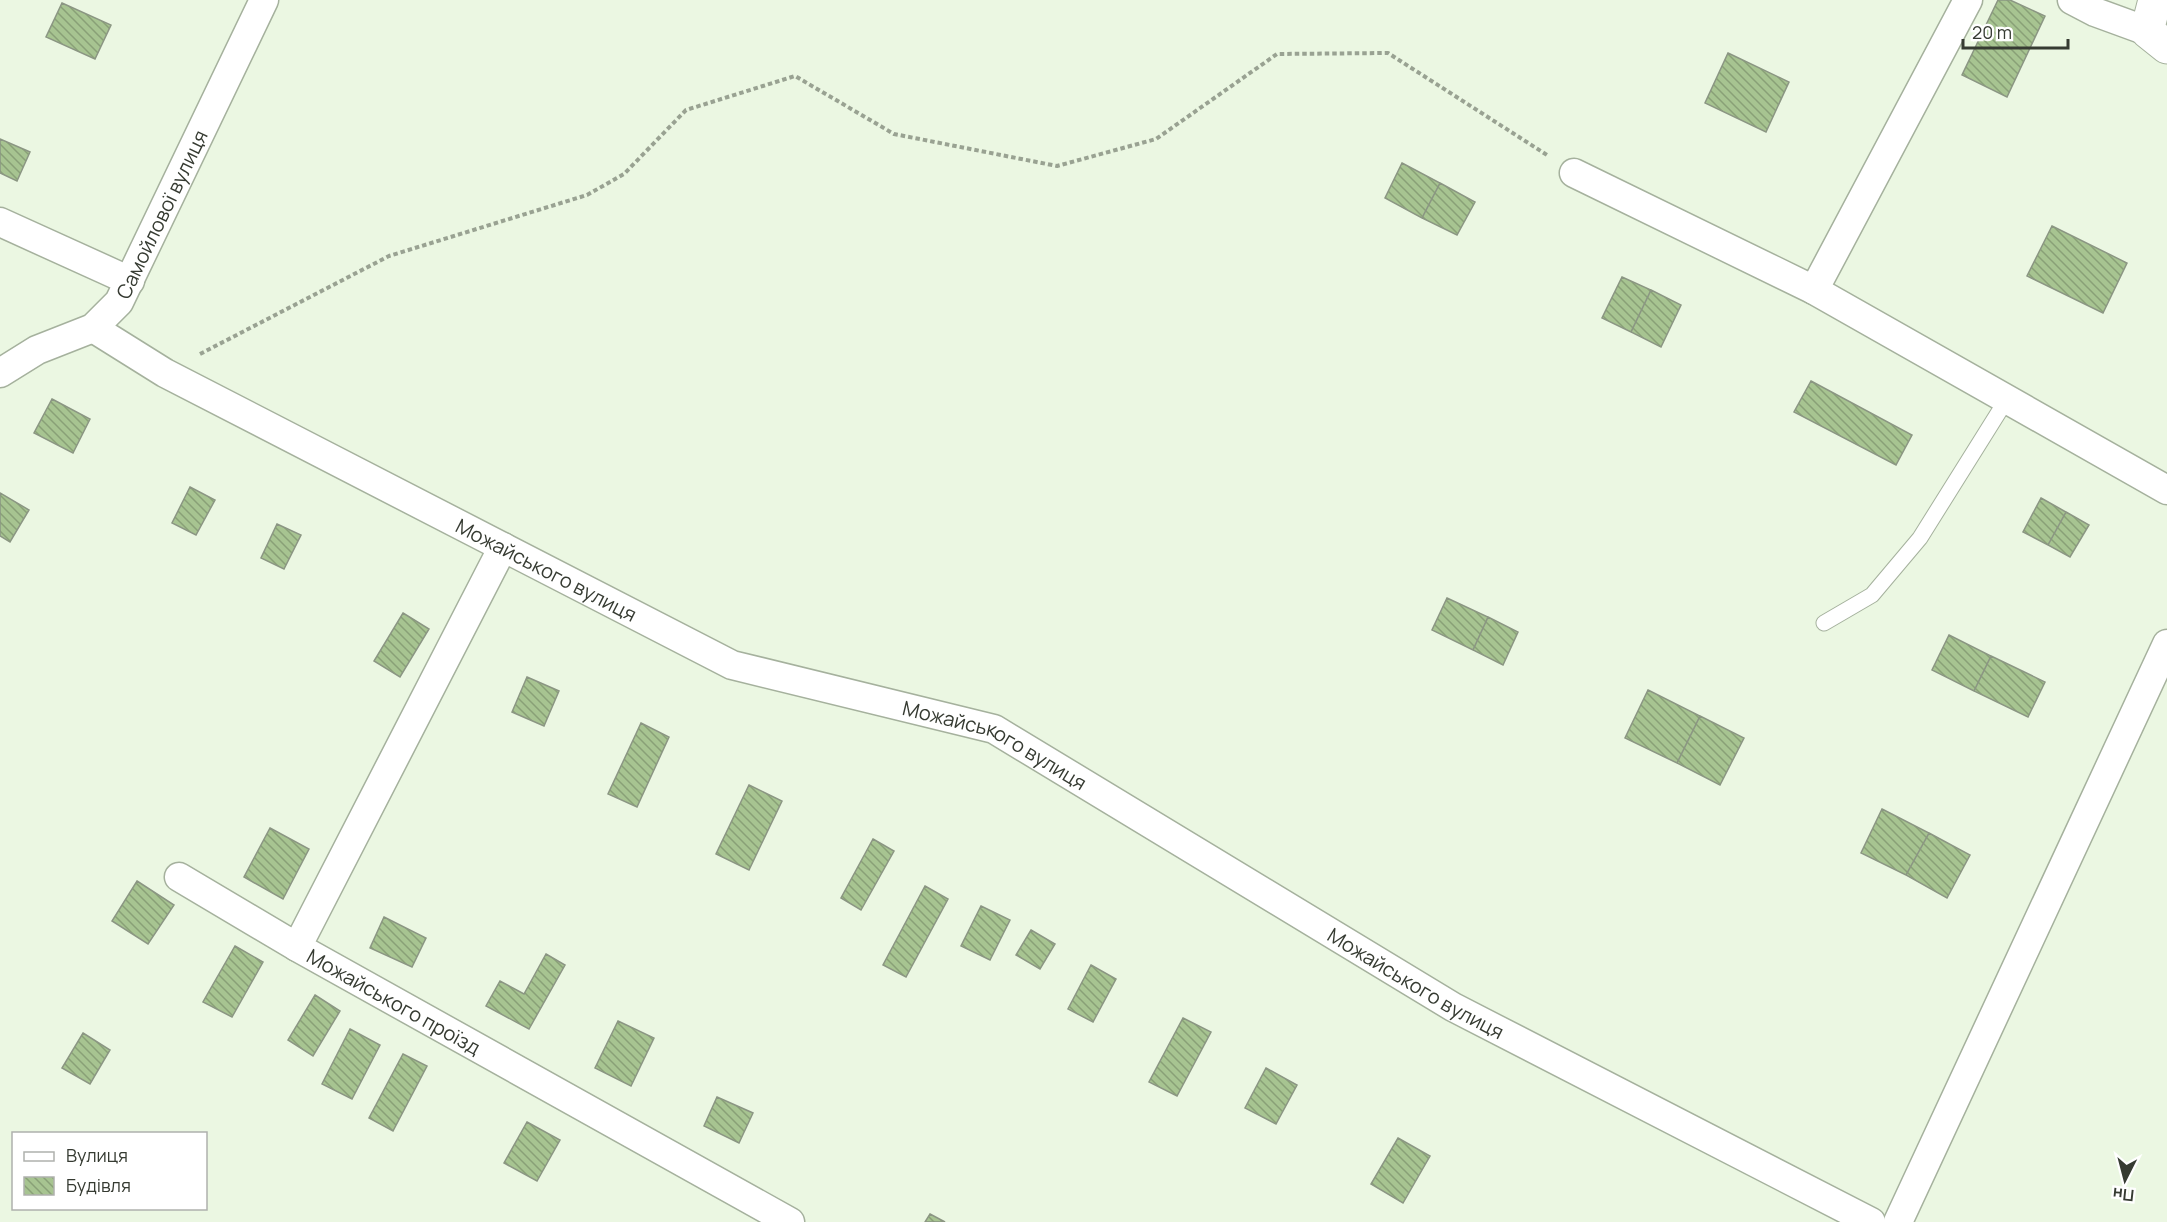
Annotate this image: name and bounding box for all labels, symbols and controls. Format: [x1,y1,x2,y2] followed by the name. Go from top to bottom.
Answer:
[1963,12,2068,50] scale bar
[1972,20,2012,44] text: 20 m
[109,125,213,303] street label: Самойлової вулиця
[451,512,642,627] street label: Можайського вулиця
[900,694,1092,796] street label: Можайського вулиця
[1323,921,1509,1045] street label: Можайського вулиця
[302,942,486,1060] street label: Можайського проїзд
[12,1132,207,1210] legend
[66,1143,128,1167] text: Вулиця
[2095,1150,2155,1210] north arrow
[66,1173,131,1197] text: Будівля
[2112,1183,2135,1207] text: Пн

